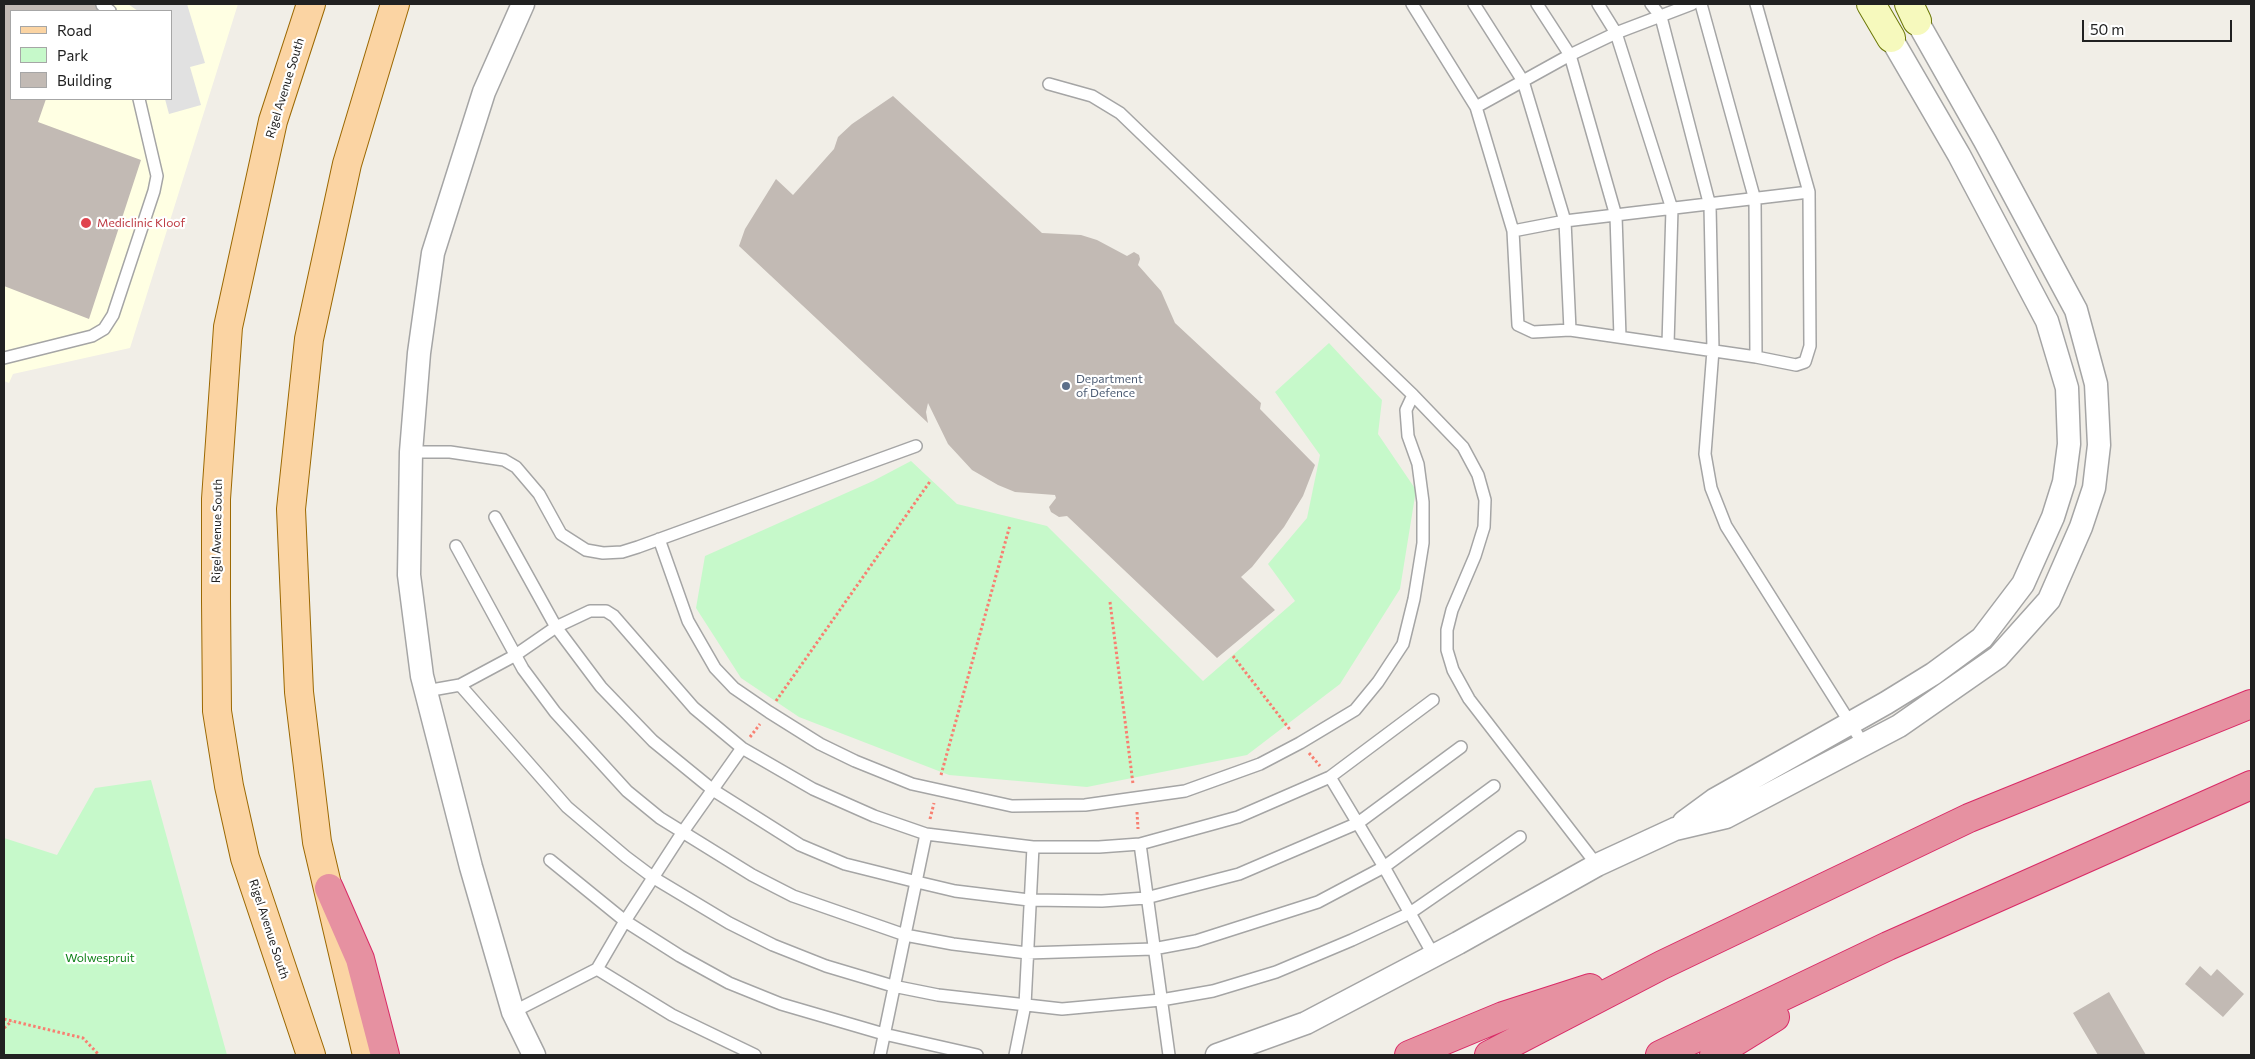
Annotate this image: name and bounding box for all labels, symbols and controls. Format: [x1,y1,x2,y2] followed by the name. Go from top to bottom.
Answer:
[10,10,172,100] legend
[2085,10,2235,42] scale bar
[2090,20,2124,38] text: 50 m
[57,21,92,39] text: Road
[263,36,307,140] street label: Rigel Avenue South
[57,46,88,64] text: Park
[57,71,112,89] text: Building
[79,216,93,230] marker: Mediclinic Kloof
[97,216,185,230] place label: Mediclinic Kloof
[1076,372,1143,400] place label: Department of Defence
[1060,380,1072,392] marker: Department of Defence
[209,479,225,583] street label: Rigel Avenue South
[246,877,292,981] street label: Rigel Avenue South
[65,951,135,965] park label: Wolwespruit

